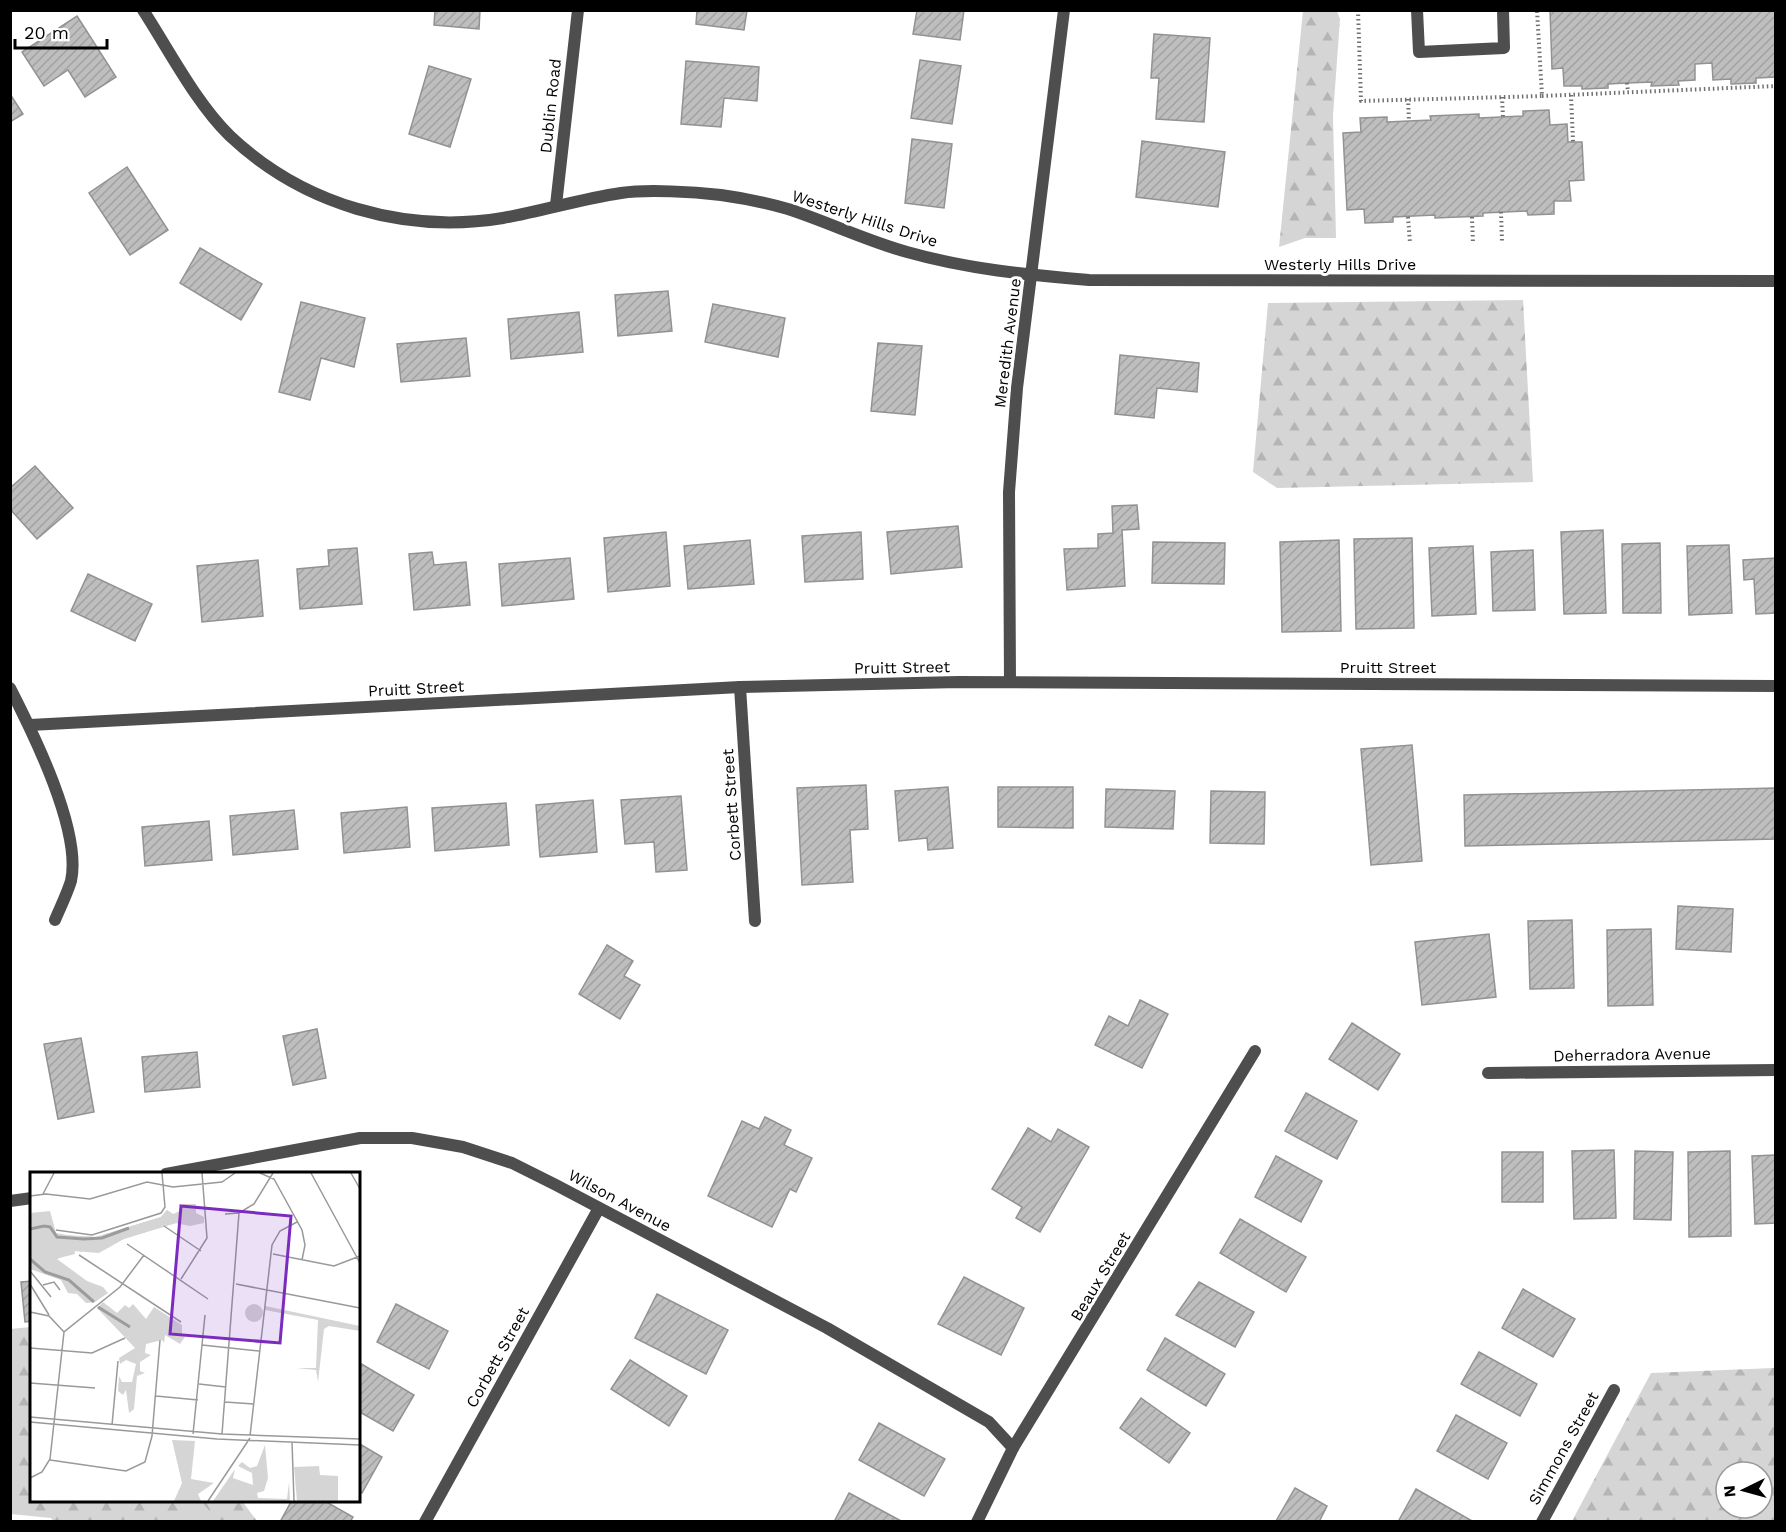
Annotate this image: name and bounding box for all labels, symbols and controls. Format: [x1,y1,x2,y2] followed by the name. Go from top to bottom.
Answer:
[15,12,106,50] scale bar
[24,22,69,43] text: 20 m
[536,58,565,154] street label: Dublin Road
[790,186,940,251] street label: Westerly Hills Drive
[1264,255,1416,274] street label: Westerly Hills Drive
[990,277,1025,409] street label: Meredith Avenue
[854,657,951,678] street label: Pruitt Street
[1340,658,1437,677] street label: Pruitt Street
[367,676,465,701] street label: Pruitt Street
[718,748,745,862] street label: Corbett Street
[1553,1044,1711,1065] street label: Deherradora Avenue
[565,1165,674,1236] street label: Wilson Avenue
[30,1172,360,1502] inset map
[1066,1228,1135,1324] street label: Beaux Street
[462,1303,533,1411] street label: Corbett Street
[1524,1388,1603,1508] street label: Simmons Street
[1714,1460,1774,1520] north arrow
[1720,1485,1740,1498] text: N

